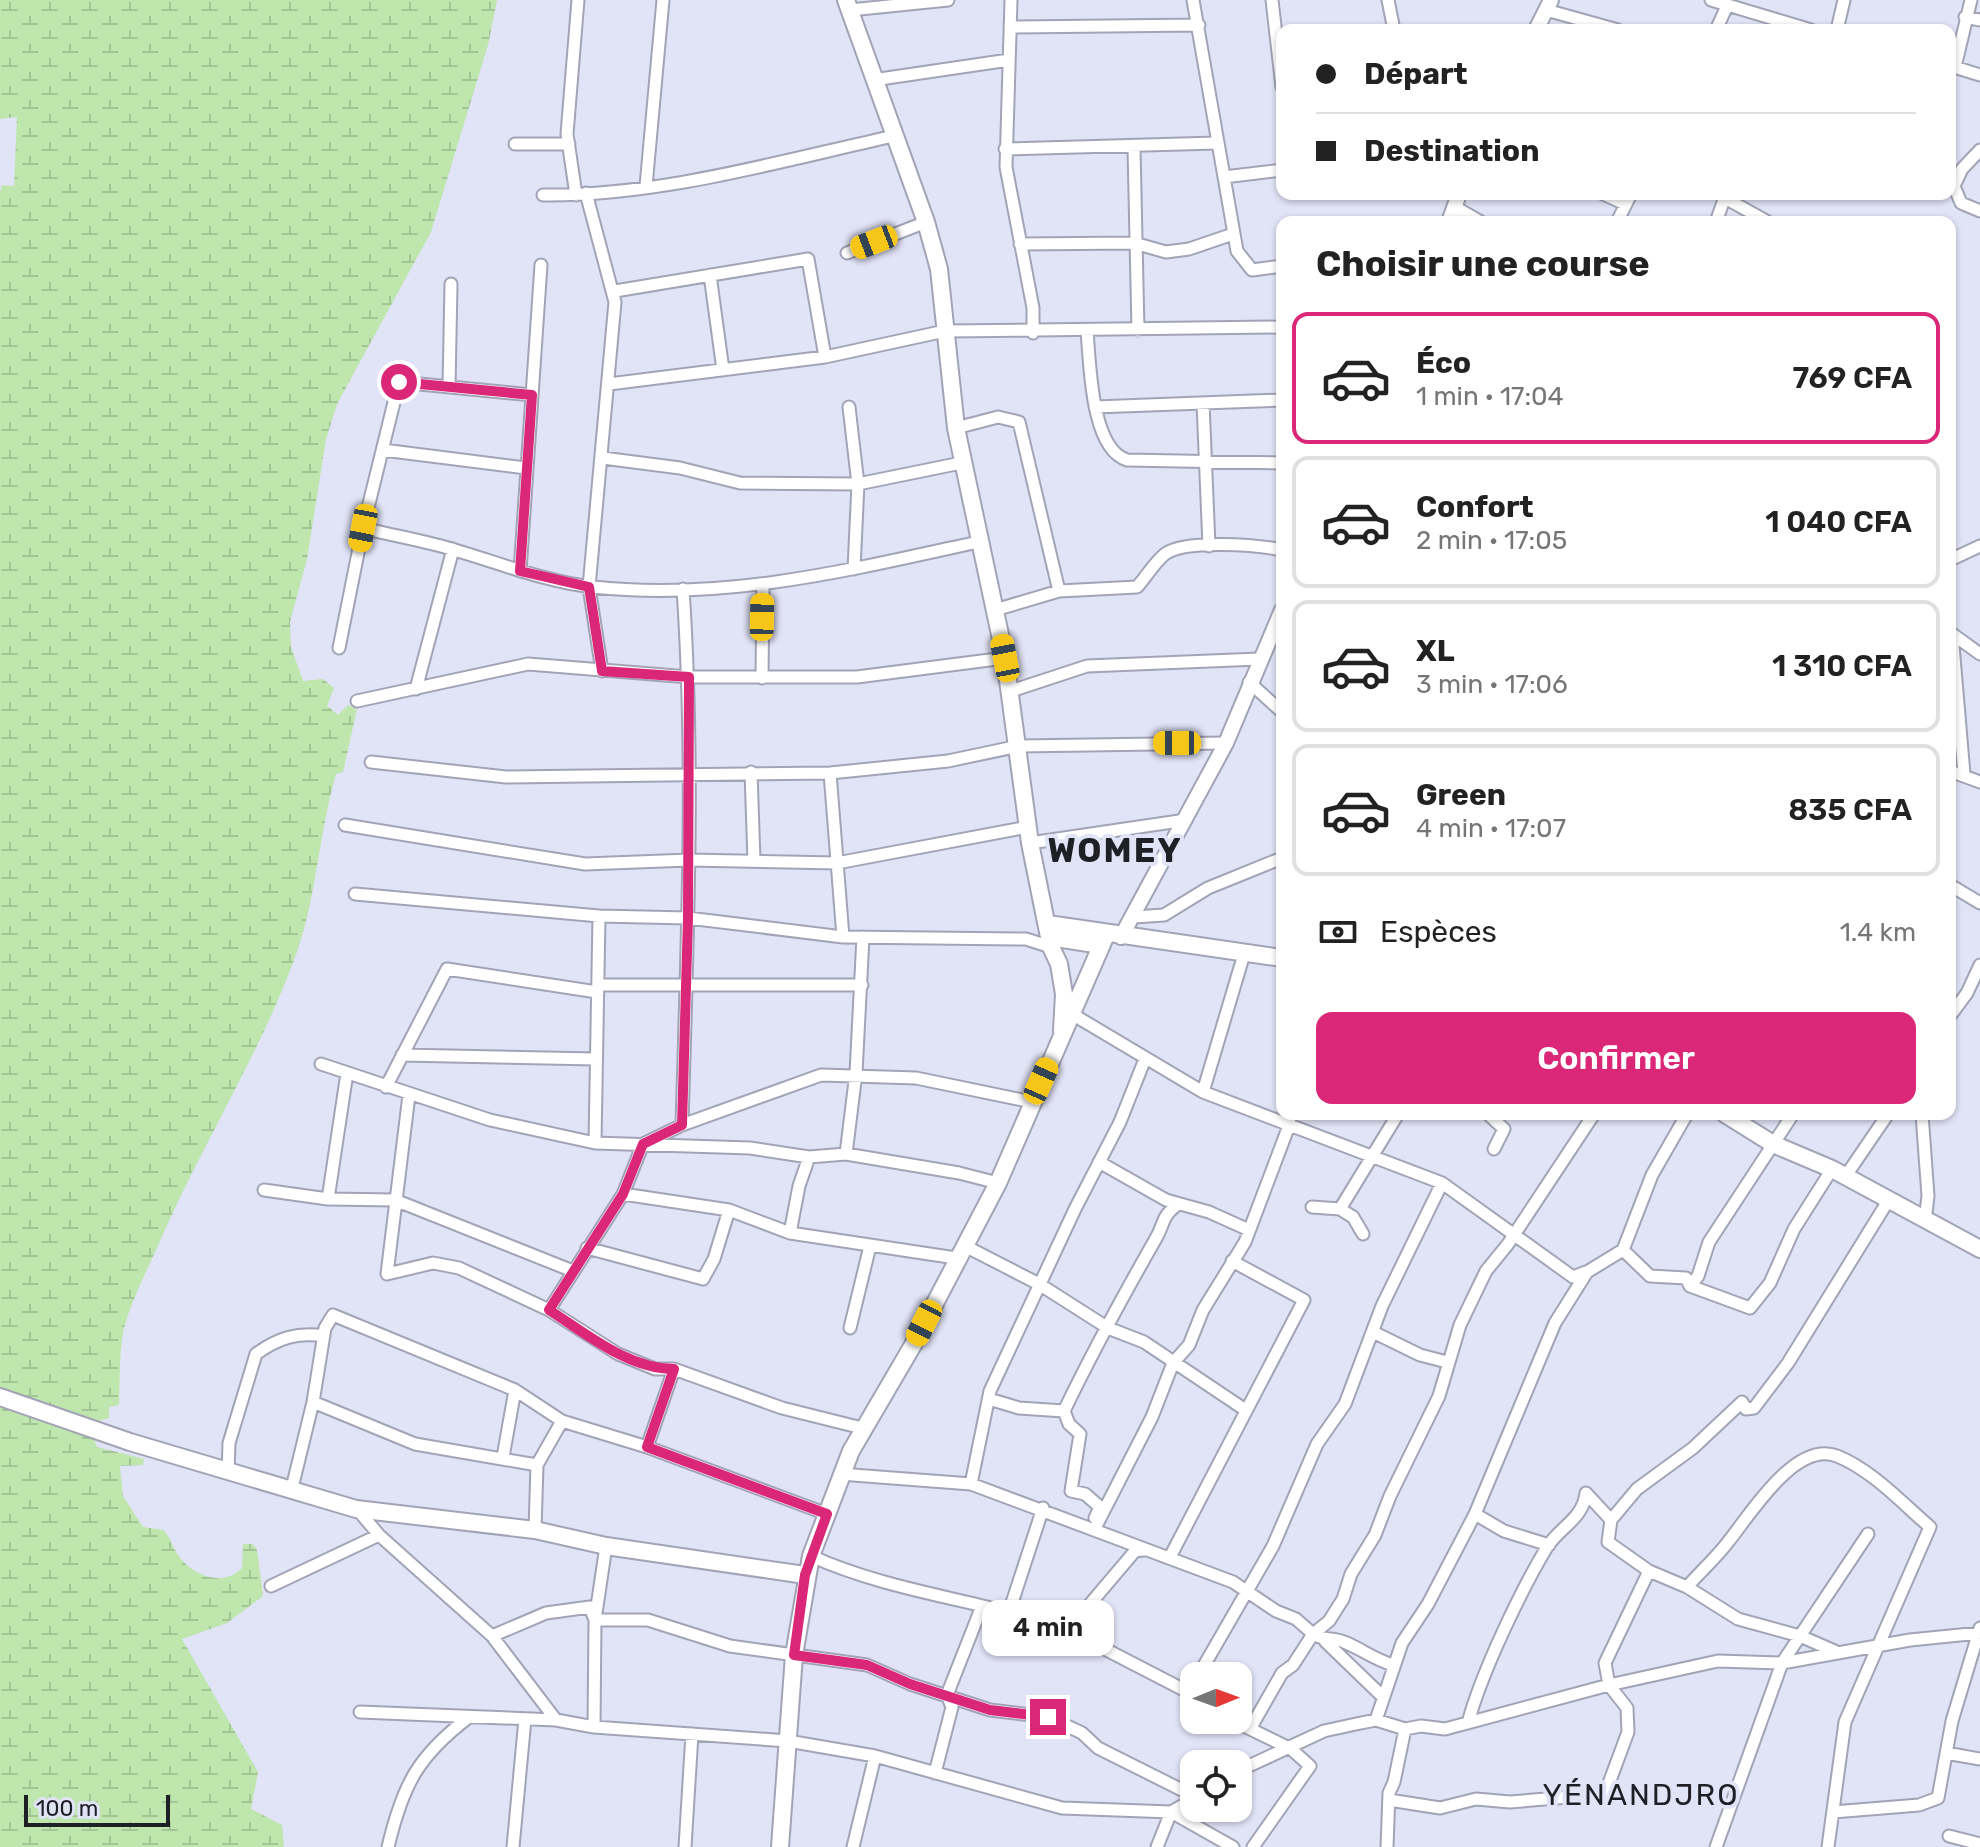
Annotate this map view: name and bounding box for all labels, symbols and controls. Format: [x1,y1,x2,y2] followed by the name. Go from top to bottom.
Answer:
[1364,56,1468,92] text: Départ
[1364,133,1539,169] text: Destination
[847,222,901,262] car
[1316,242,1650,285] text: Choisir une course
[1320,342,1392,414] icon: car
[1416,345,1471,381] text: Éco
[1792,360,1912,396] text: 769 CFA
[381,364,417,400] route start
[1416,381,1564,412] text: 1 min · 17:04
[1320,486,1392,558] icon: car
[1416,489,1534,525] text: Confort
[347,502,379,554] car
[1765,504,1912,540] text: 1 040 CFA
[1416,525,1567,556] text: 2 min · 17:05
[750,593,774,641] car
[1320,630,1392,702] icon: car
[989,632,1021,684] car
[1416,633,1455,669] text: XL
[1772,648,1912,684] text: 1 310 CFA
[1416,669,1568,700] text: 3 min · 17:06
[1153,731,1201,755] car
[1320,774,1392,846] icon: car
[1416,777,1506,813] text: Green
[1788,792,1912,828] text: 835 CFA
[1416,813,1566,844] text: 4 min · 17:07
[1047,830,1183,871] district label: WOMEY
[1316,910,1360,954] icon: cash
[1380,914,1497,950] text: Espèces
[1840,917,1916,948] text: 1.4 km
[1316,1012,1916,1104] button: Confirmer
[1020,1054,1062,1108] car
[902,1296,946,1350] car
[982,1601,1114,1657] callout: 4 min
[1013,1612,1083,1643] text: 4 min
[1180,1662,1252,1734] north arrow
[1180,1662,1252,1822] map controls
[1030,1699,1066,1735] route end
[1180,1750,1252,1822] button: locate
[1542,1777,1740,1813] district label: YÉNANDJRO
[24,1791,170,1827] scale bar
[36,1795,98,1822] text: 100 m

